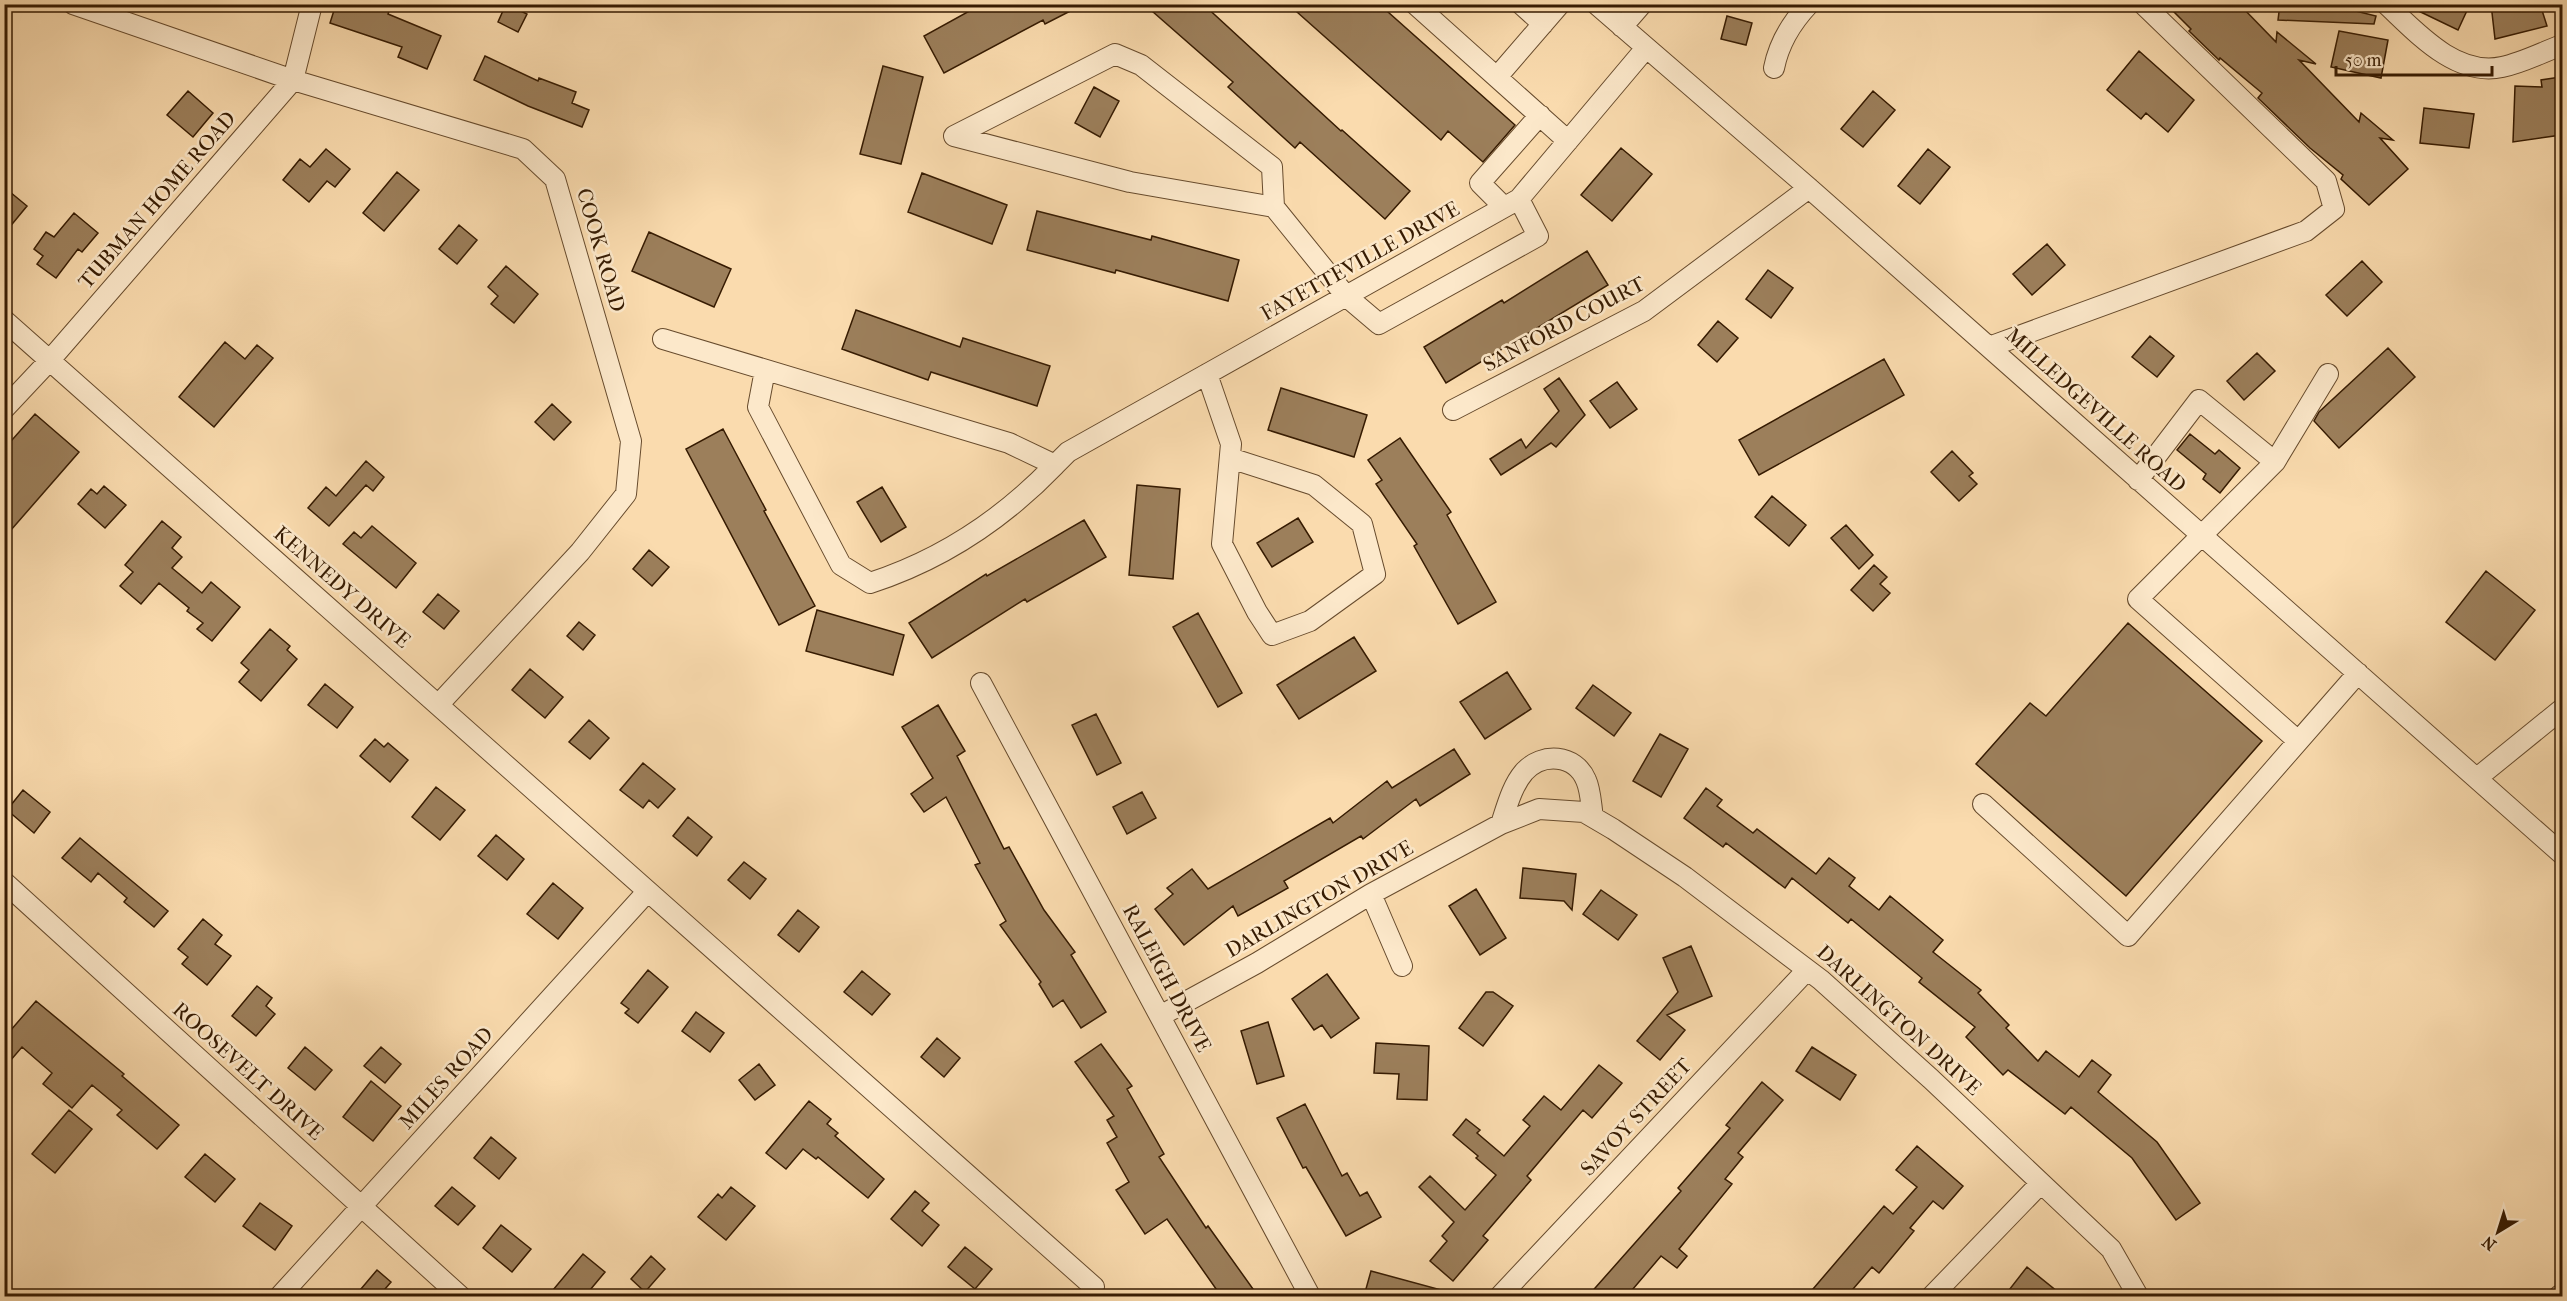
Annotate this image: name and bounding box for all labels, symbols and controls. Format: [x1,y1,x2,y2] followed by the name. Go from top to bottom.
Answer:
[2336,39,2492,77] scale bar
[2345,50,2382,71] text: 50 m
[73,106,241,294] street label: TUBMAN HOME ROAD
[572,185,630,315] street label: COOK ROAD
[1257,196,1464,326] street label: FAYETTEVILLE DRIVE
[1479,271,1650,377] street label: SANFORD COURT
[2001,323,2191,497] street label: MILLEDGEVILLE ROAD
[269,521,415,653] street label: KENNEDY DRIVE
[1221,835,1417,963] street label: DARLINGTON DRIVE
[1118,900,1216,1056] street label: RALEIGH DRIVE
[1812,940,1986,1100] street label: DARLINGTON DRIVE
[168,997,328,1145] street label: ROOSEVELT DRIVE
[394,1022,498,1134] street label: MILES ROAD
[1576,1053,1697,1181] street label: SAVOY STREET
[2468,1202,2528,1262] north arrow
[2478,1232,2500,1255] text: N

